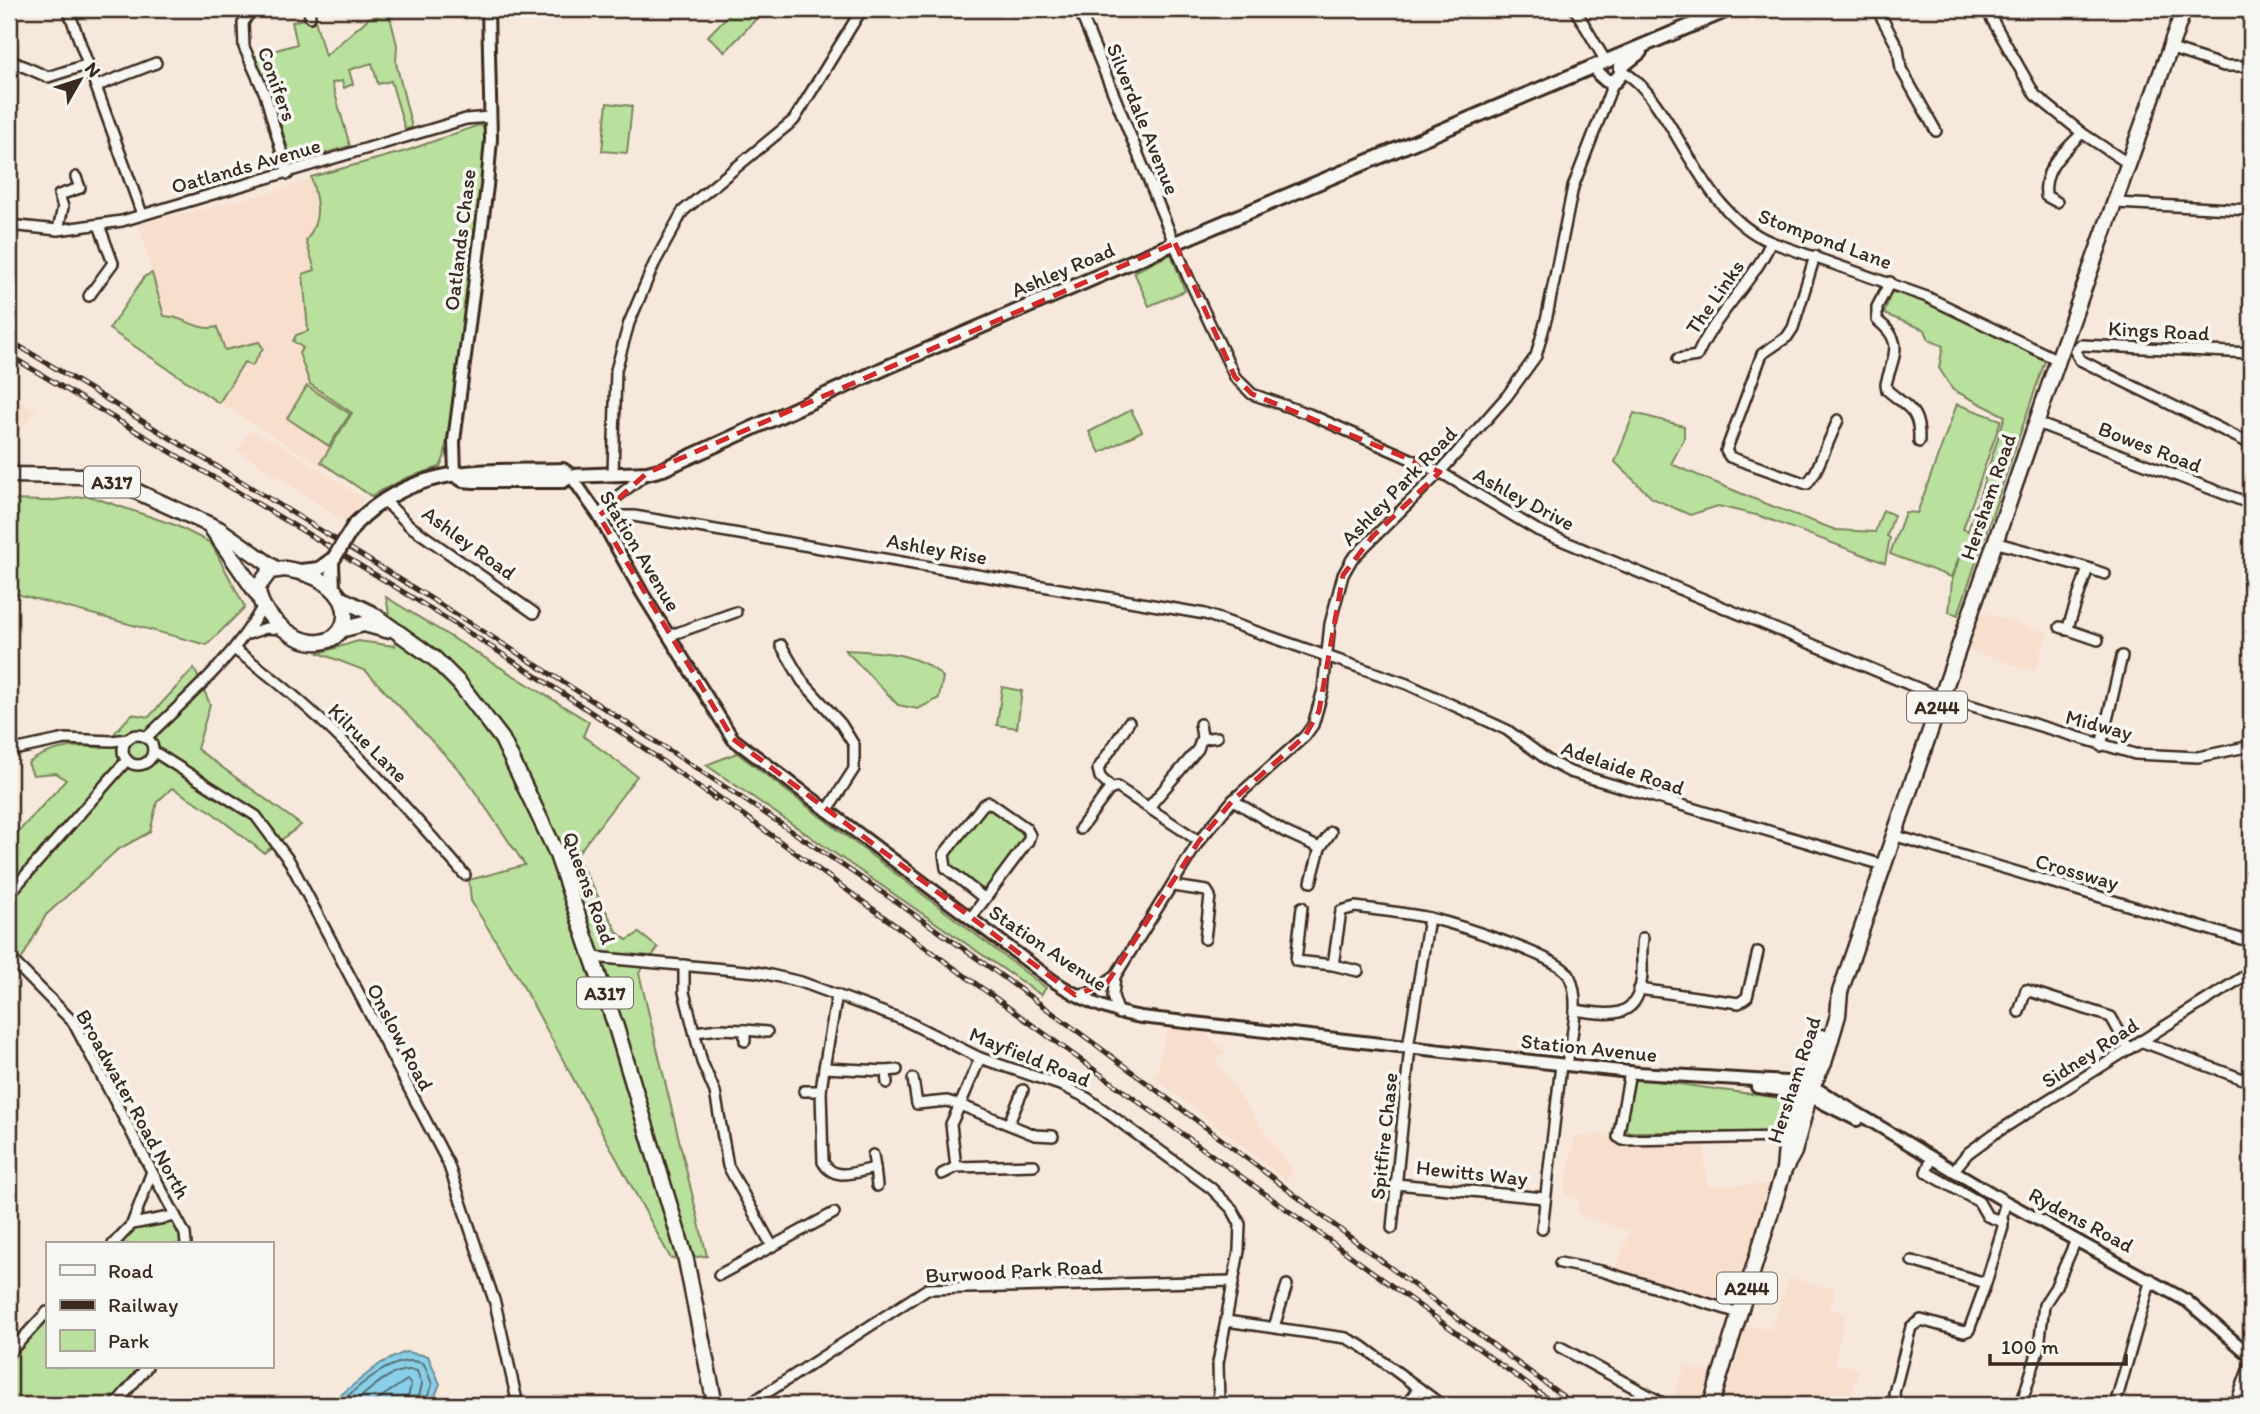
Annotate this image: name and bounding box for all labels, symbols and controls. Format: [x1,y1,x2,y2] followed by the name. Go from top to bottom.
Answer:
[1102,39,1185,198] street label: Silverdale Avenue
[253,43,302,124] street label: Conifers
[46,46,116,116] north arrow
[80,57,106,82] text: N
[168,132,323,199] street label: Oatlands Avenue
[438,168,481,312] street label: Oatlands Chase
[1755,203,1895,274] street label: Stompond Lane
[1008,237,1118,302] street label: Ashley Road
[1680,255,1749,339] street label: The Links
[2108,315,2211,346] street label: Kings Road
[2095,415,2206,478] street label: Bowes Road
[1335,421,1462,550] street label: Ashley Park Road
[1954,431,2021,563] street label: Hersham Road
[1469,461,1579,536] street label: Ashley Drive
[84,467,140,498] road number: A317
[594,486,686,616] street label: Station Avenue
[418,500,521,585] street label: Ashley Road
[885,527,989,570] street label: Ashley Rise
[1907,692,1967,722] road number: A244
[323,698,413,788] street label: Kilrue Lane
[2063,704,2135,745] street label: Midway
[1558,735,1688,800] street label: Adelaide Road
[558,828,622,948] street label: Queens Road
[2033,848,2122,895] street label: Crossway
[985,899,1112,996] street label: Station Avenue
[577,978,633,1009] road number: A317
[362,979,439,1095] street label: Onslow Road
[71,1005,196,1203] street label: Broadwater Road North
[2037,1012,2143,1093] street label: Sidney Road
[1761,1013,1826,1146] street label: Hersham Road
[966,1021,1095,1092] street label: Mayfield Road
[1520,1028,1658,1067] street label: Station Avenue
[1364,1071,1403,1201] street label: Spitfire Chase
[1415,1154,1529,1191] street label: Hewitts Way
[2025,1182,2138,1258] street label: Rydens Road
[46,1242,273,1368] legend
[925,1253,1104,1288] street label: Burwood Park Road
[108,1258,154,1283] text: Road
[1717,1272,1777,1304] road number: A244
[108,1292,178,1317] text: Railway
[1990,1323,2127,1367] scale bar
[108,1328,150,1353] text: Park
[2001,1334,2059,1359] text: 100 m

